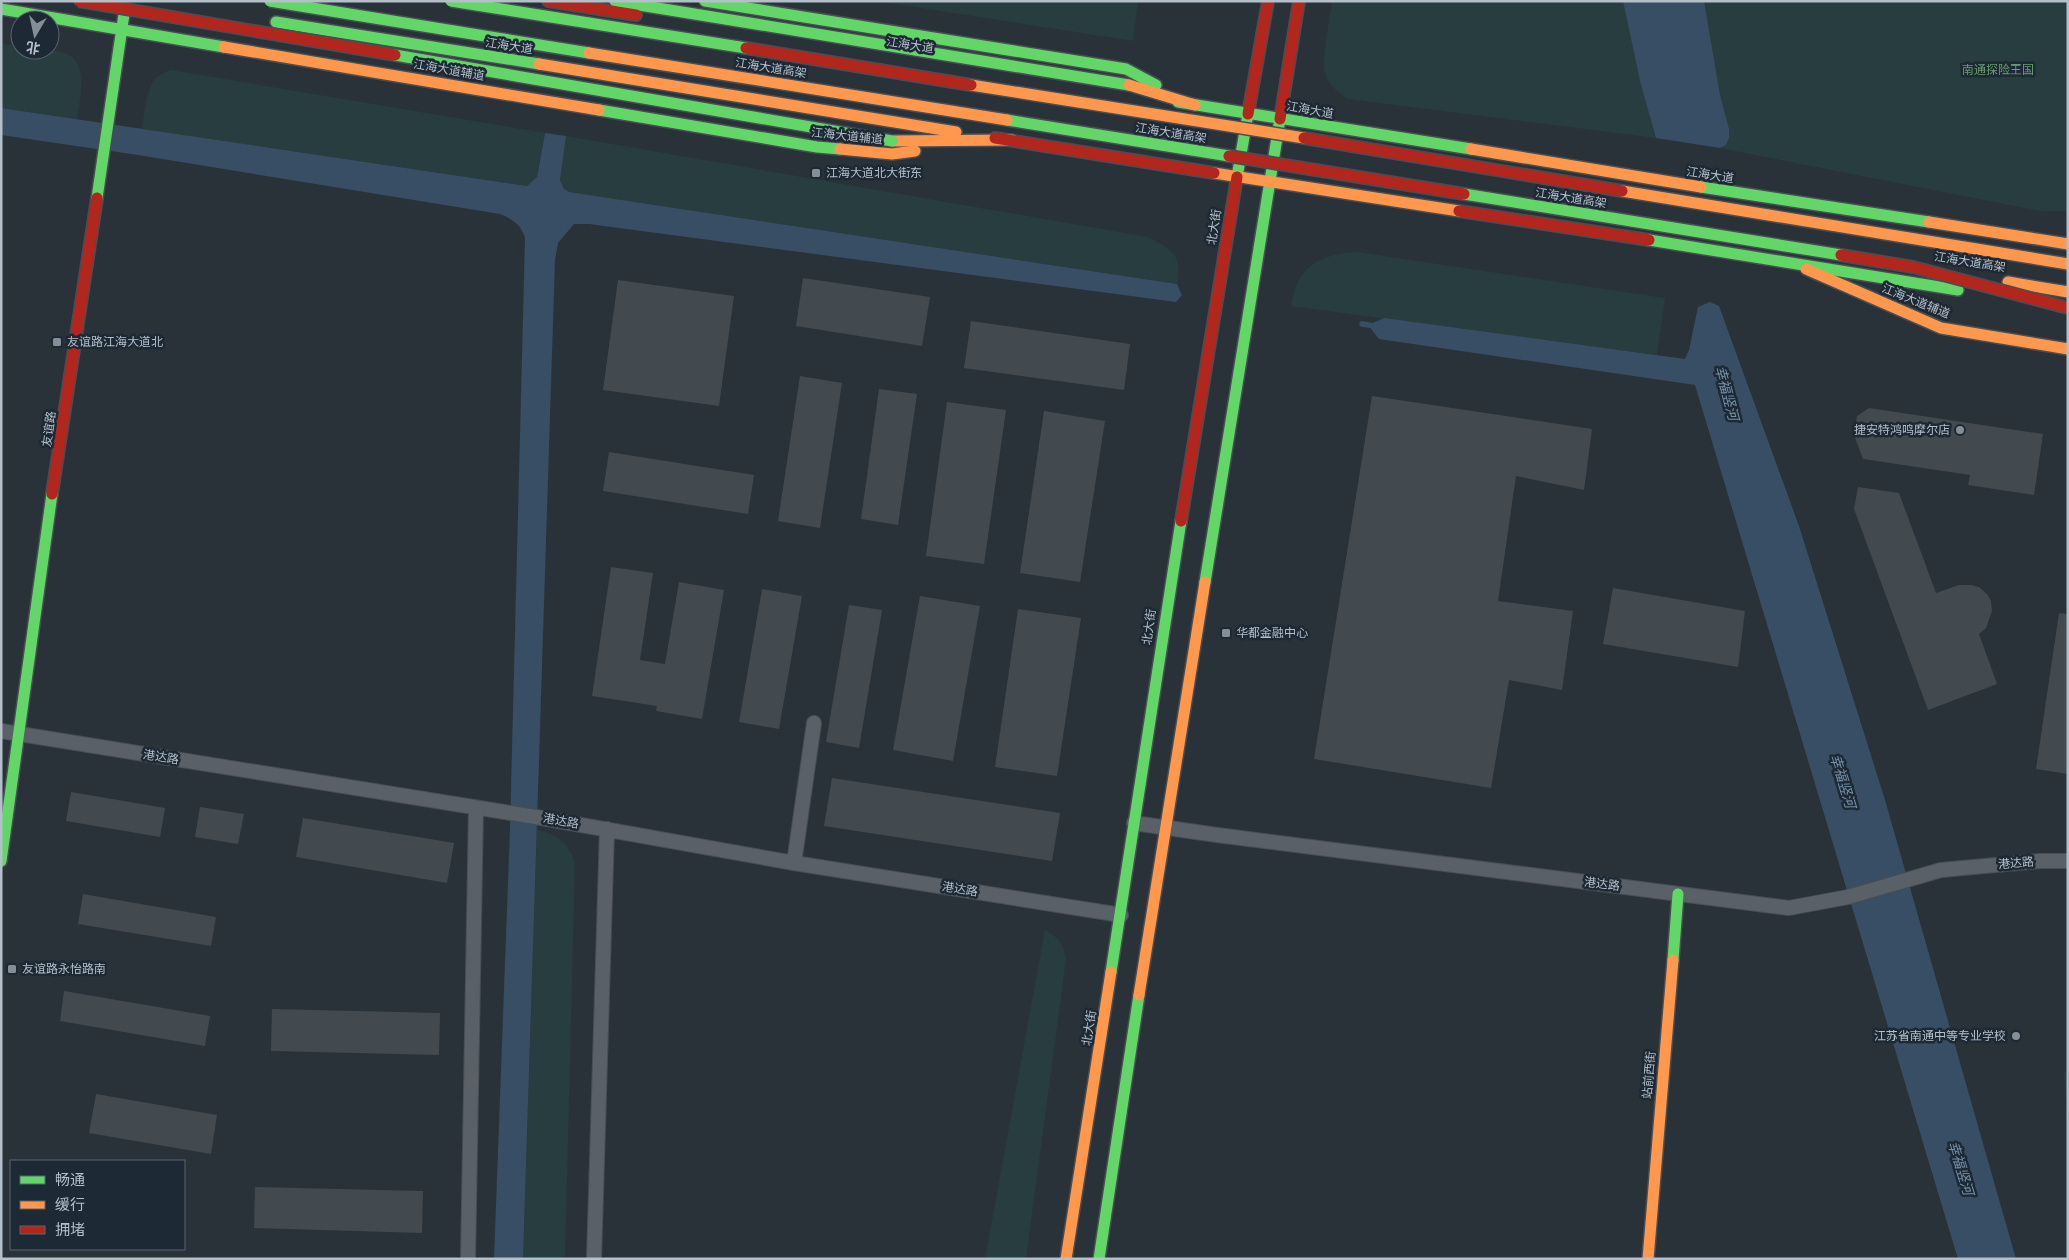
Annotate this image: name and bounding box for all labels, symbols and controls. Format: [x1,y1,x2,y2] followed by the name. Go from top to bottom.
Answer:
[10,10,60,60] north arrow
[885,32,935,57] street label: 江海大道
[484,33,534,58] street label: 江海大道
[24,38,41,59] text: 北
[734,53,808,82] street label: 江海大道高架
[412,55,486,84] street label: 江海大道辅道
[1962,61,2034,78] park label: 南通探险王国
[1285,97,1335,122] street label: 江海大道
[1134,118,1208,147] street label: 江海大道高架
[810,123,884,148] street label: 江海大道辅道
[1685,162,1735,187] street label: 江海大道
[826,164,922,181] place label: 江海大道北大街东
[810,167,822,179] marker: 江海大道北大街东
[1534,183,1608,212] street label: 江海大道高架
[1202,208,1225,246] street label: 北大街
[1933,247,2007,276] street label: 江海大道高架
[1880,279,1953,322] street label: 江海大道辅道
[67,333,163,350] place label: 友谊路江海大道北
[51,336,63,348] marker: 友谊路江海大道北
[1711,363,1745,425] water label: 幸福竖河
[38,410,59,448] street label: 友谊路
[1854,421,1950,438] place label: 捷安特鸿鸣摩尔店
[1954,424,1966,436] marker: 捷安特鸿鸣摩尔店
[1138,608,1159,646] street label: 北大街
[1236,624,1308,641] place label: 华都金融中心
[1220,627,1232,639] marker: 华都金融中心
[142,745,180,768] street label: 港达路
[1826,751,1862,813] water label: 幸福竖河
[542,809,580,832] street label: 港达路
[1997,852,2035,873] street label: 港达路
[1583,873,1621,894] street label: 港达路
[941,877,979,900] street label: 港达路
[22,960,106,977] place label: 友谊路永怡路南
[6,963,18,975] marker: 友谊路永怡路南
[1077,1009,1100,1047] street label: 北大街
[1874,1027,2006,1044] place label: 江苏省南通中等专业学校
[2010,1030,2022,1042] marker: 江苏省南通中等专业学校
[1638,1050,1659,1100] street label: 站前西街
[1944,1138,1980,1200] water label: 幸福竖河
[10,1160,185,1250] legend
[55,1169,85,1189] text: 畅通
[55,1194,85,1214] text: 缓行
[55,1219,85,1239] text: 拥堵

